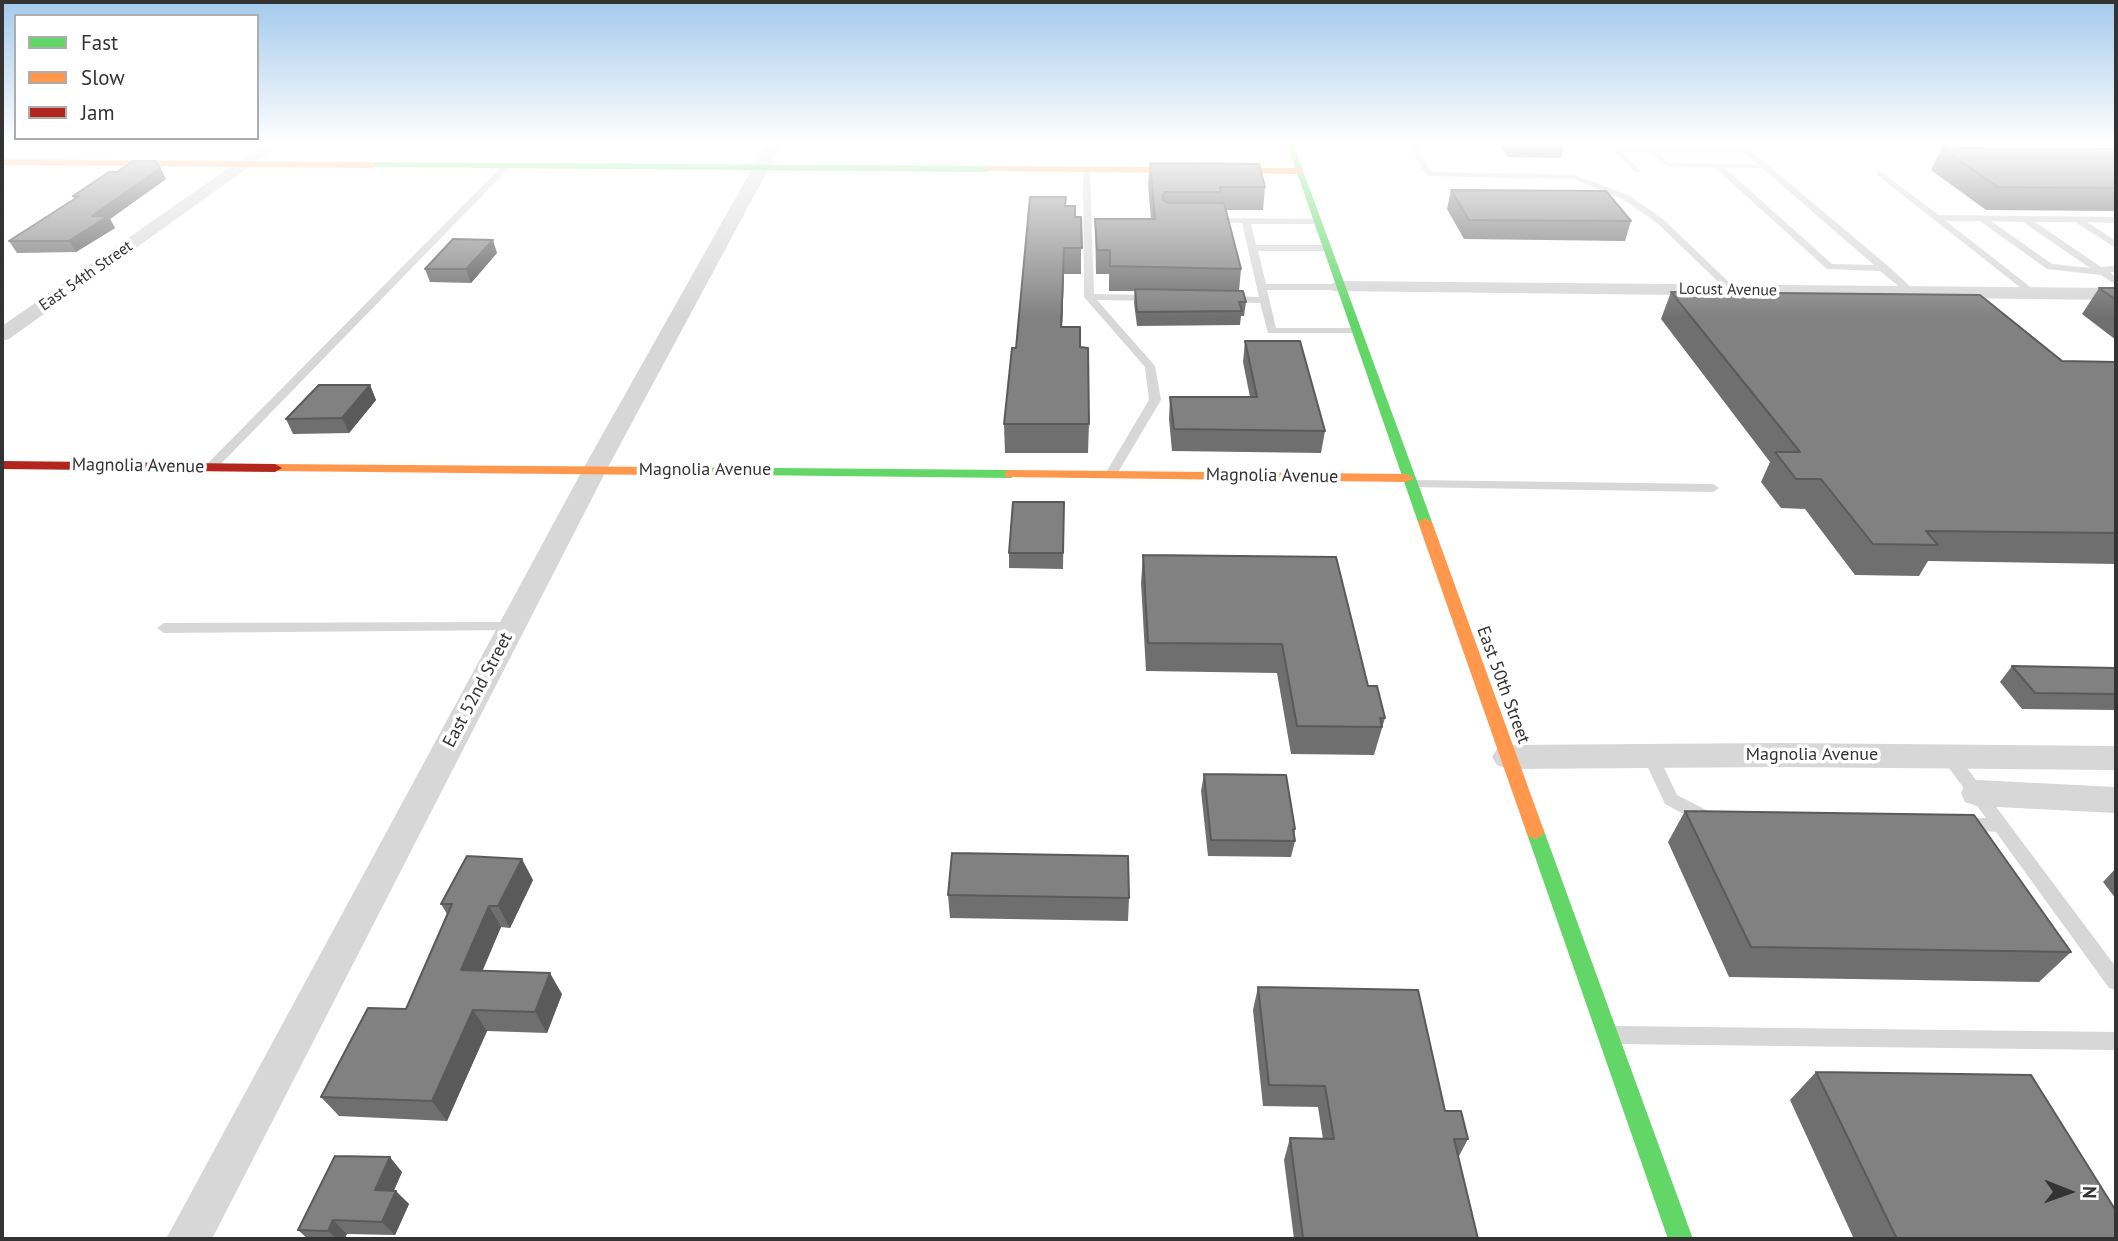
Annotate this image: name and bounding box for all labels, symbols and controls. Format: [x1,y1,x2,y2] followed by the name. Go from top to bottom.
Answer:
[14,14,259,140] legend
[81,29,118,56] text: Fast
[81,64,125,91] text: Slow
[81,99,115,126] text: Jam
[36,237,136,315] street label: East 54th Street
[1679,280,1777,300] street label: Locust Avenue
[72,454,204,478] street label: Magnolia Avenue
[639,459,771,481] street label: Magnolia Avenue
[1206,464,1338,488] street label: Magnolia Avenue
[1472,623,1534,747] street label: East 50th Street
[439,629,517,751] street label: East 52nd Street
[1746,744,1878,766] street label: Magnolia Avenue
[2034,1157,2104,1227] north arrow
[2078,1186,2102,1199] text: N

